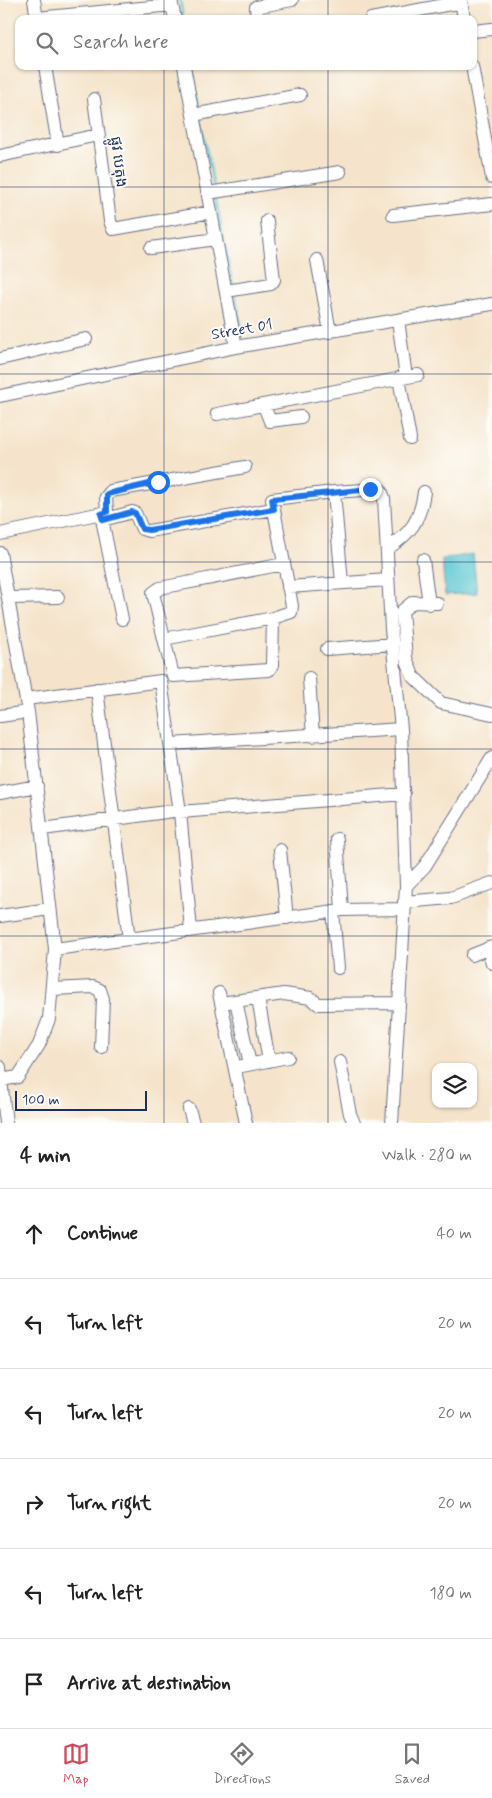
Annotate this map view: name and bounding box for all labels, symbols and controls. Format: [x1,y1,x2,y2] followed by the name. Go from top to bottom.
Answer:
[15,15,477,70] search box
[33,29,61,57] icon: search
[73,30,169,55] text: Search here
[103,135,131,189] street label: ផ្លូវ បេតុង
[210,315,274,345] street label: Street 01
[147,471,170,494] route start
[359,478,382,501] route end
[432,1063,477,1108] map controls
[432,1063,477,1108] button: layers
[15,1088,148,1111] scale bar
[22,1091,60,1109] text: 100 m
[20,1142,71,1170] text: 4 min
[382,1145,472,1166] text: Walk · 280 m
[20,1220,48,1248] icon: ahead
[67,1221,138,1246] text: Continue
[436,1223,472,1244] text: 40 m
[20,1310,48,1338] icon: left
[67,1311,143,1336] text: Turn left
[438,1313,472,1334] text: 20 m
[20,1400,48,1428] icon: left
[67,1401,143,1426] text: Turn left
[438,1403,472,1424] text: 20 m
[20,1490,48,1518] icon: right
[67,1491,151,1516] text: Turn right
[438,1493,472,1514] text: 20 m
[20,1580,48,1608] icon: left
[67,1581,143,1606] text: Turn left
[429,1583,472,1604] text: 180 m
[20,1670,48,1698] icon: arrive
[67,1671,231,1696] text: Arrive at destination
[62,1740,90,1788] tab: Map
[214,1740,271,1788] tab: Directions
[395,1740,430,1788] tab: Saved

